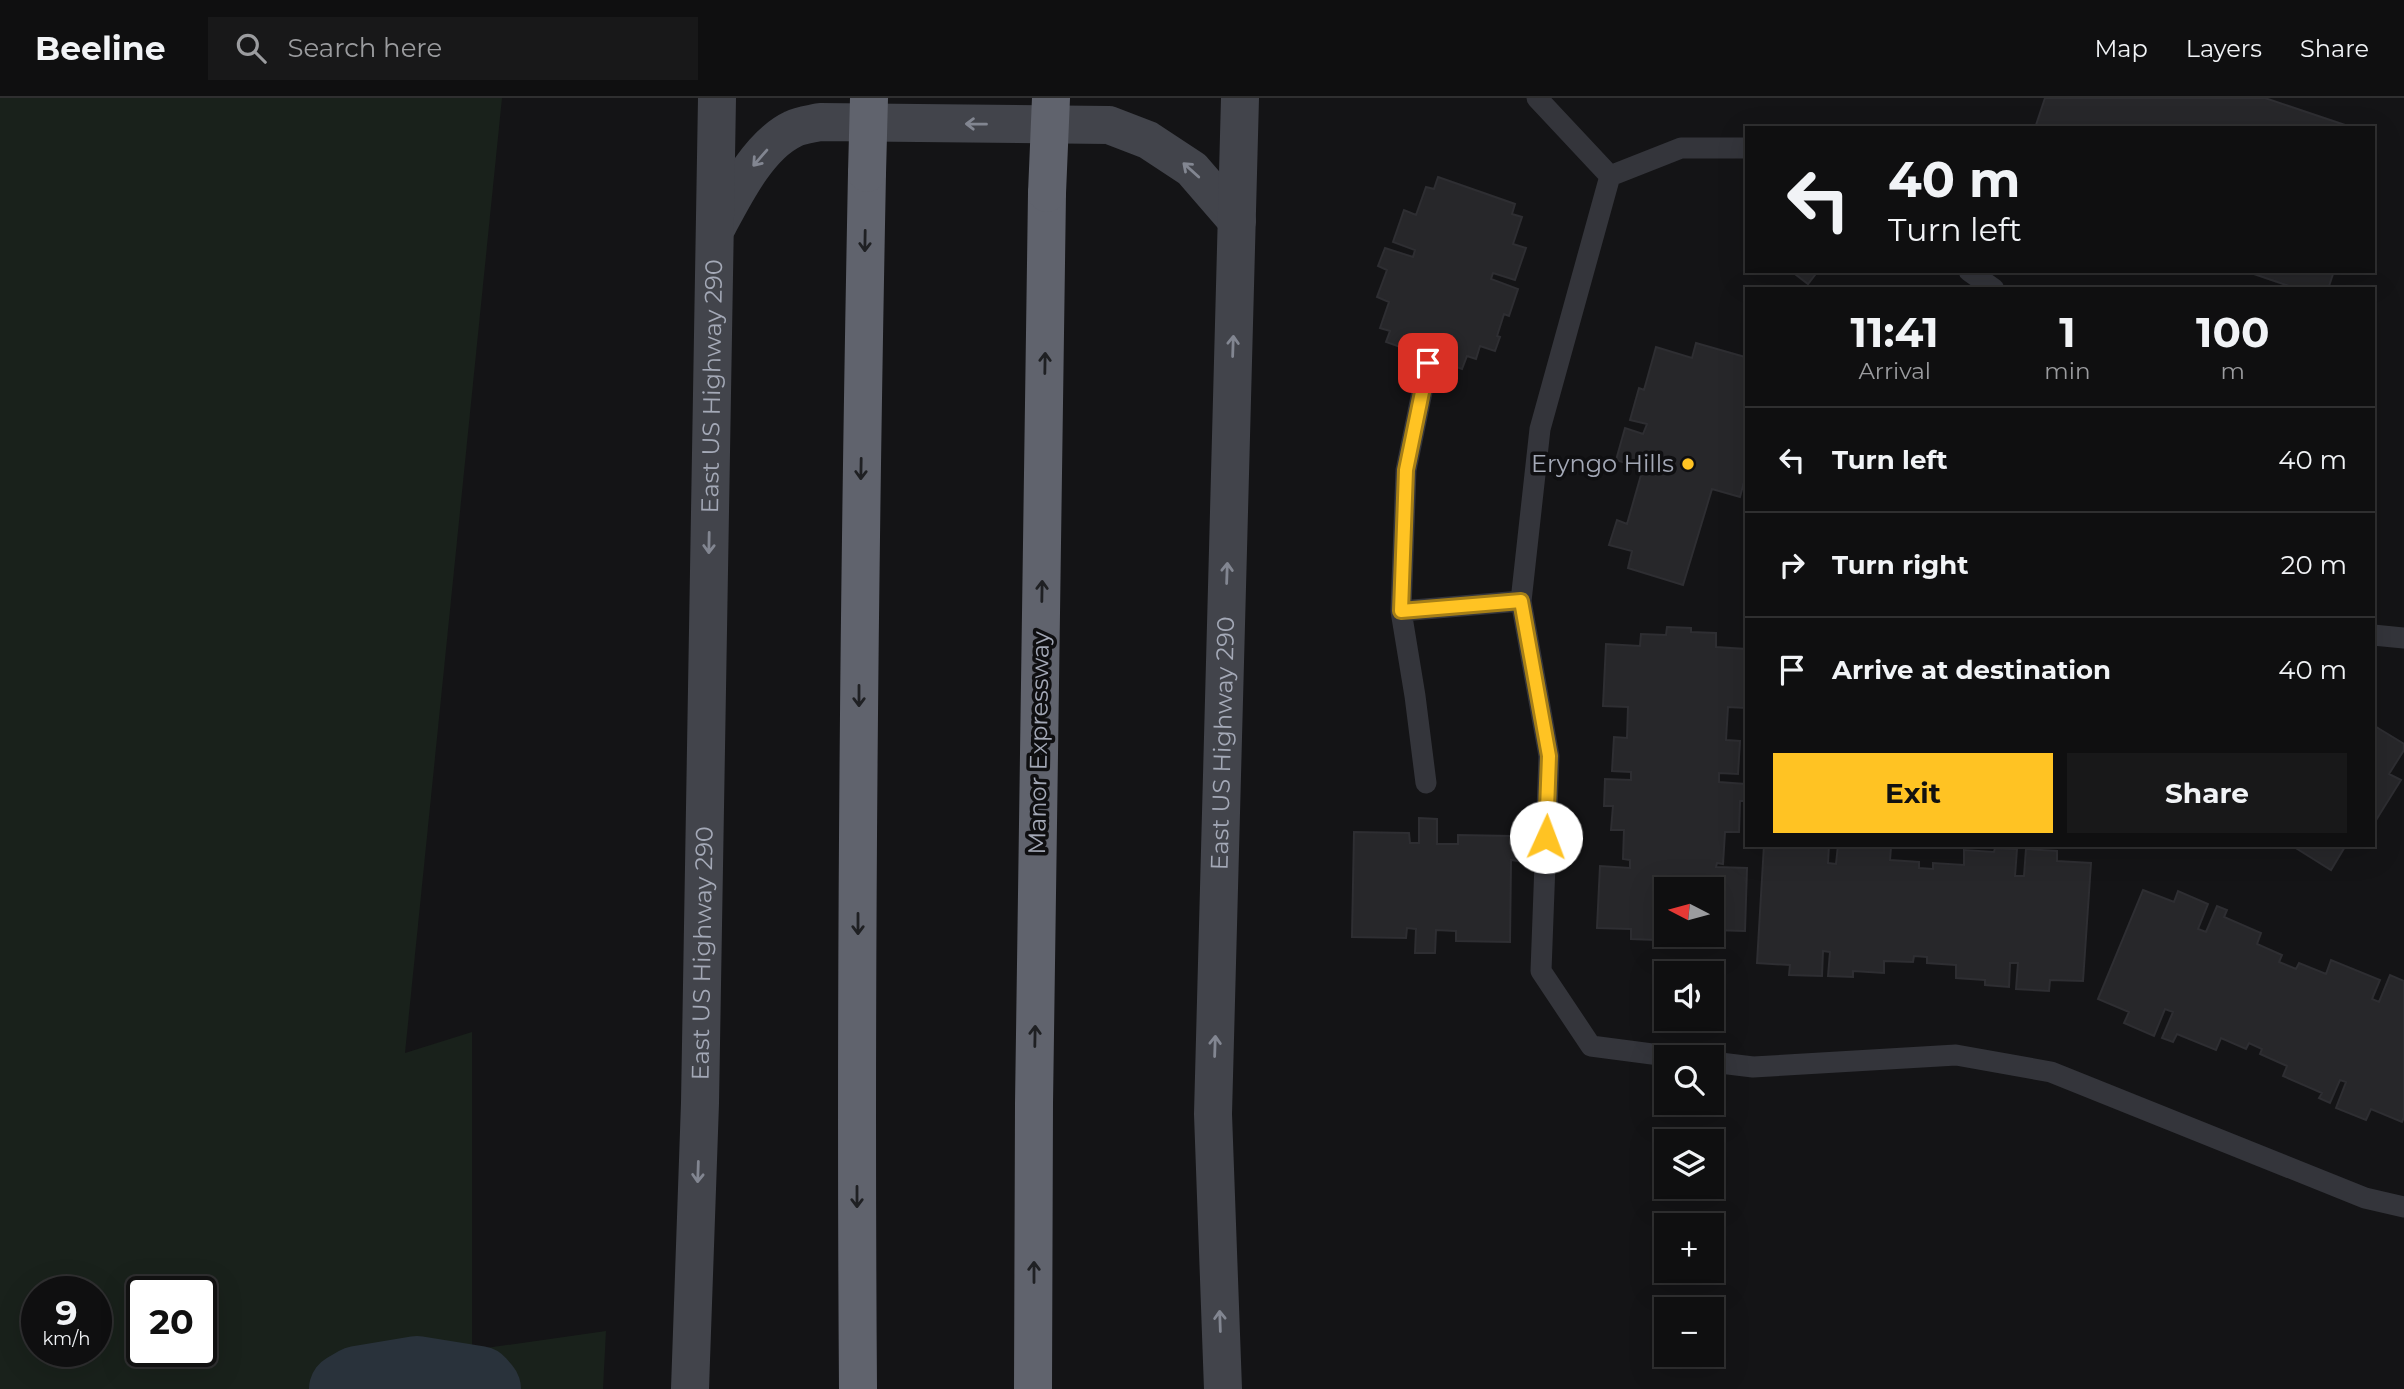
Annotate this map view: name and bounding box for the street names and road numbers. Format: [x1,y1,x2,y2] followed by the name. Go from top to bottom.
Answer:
[695,259,728,514] street label: East US Highway 290
[1204,616,1240,871] street label: East US Highway 290
[1022,631,1055,855] street label: Manor Expressway
[685,826,719,1080] street label: East US Highway 290

